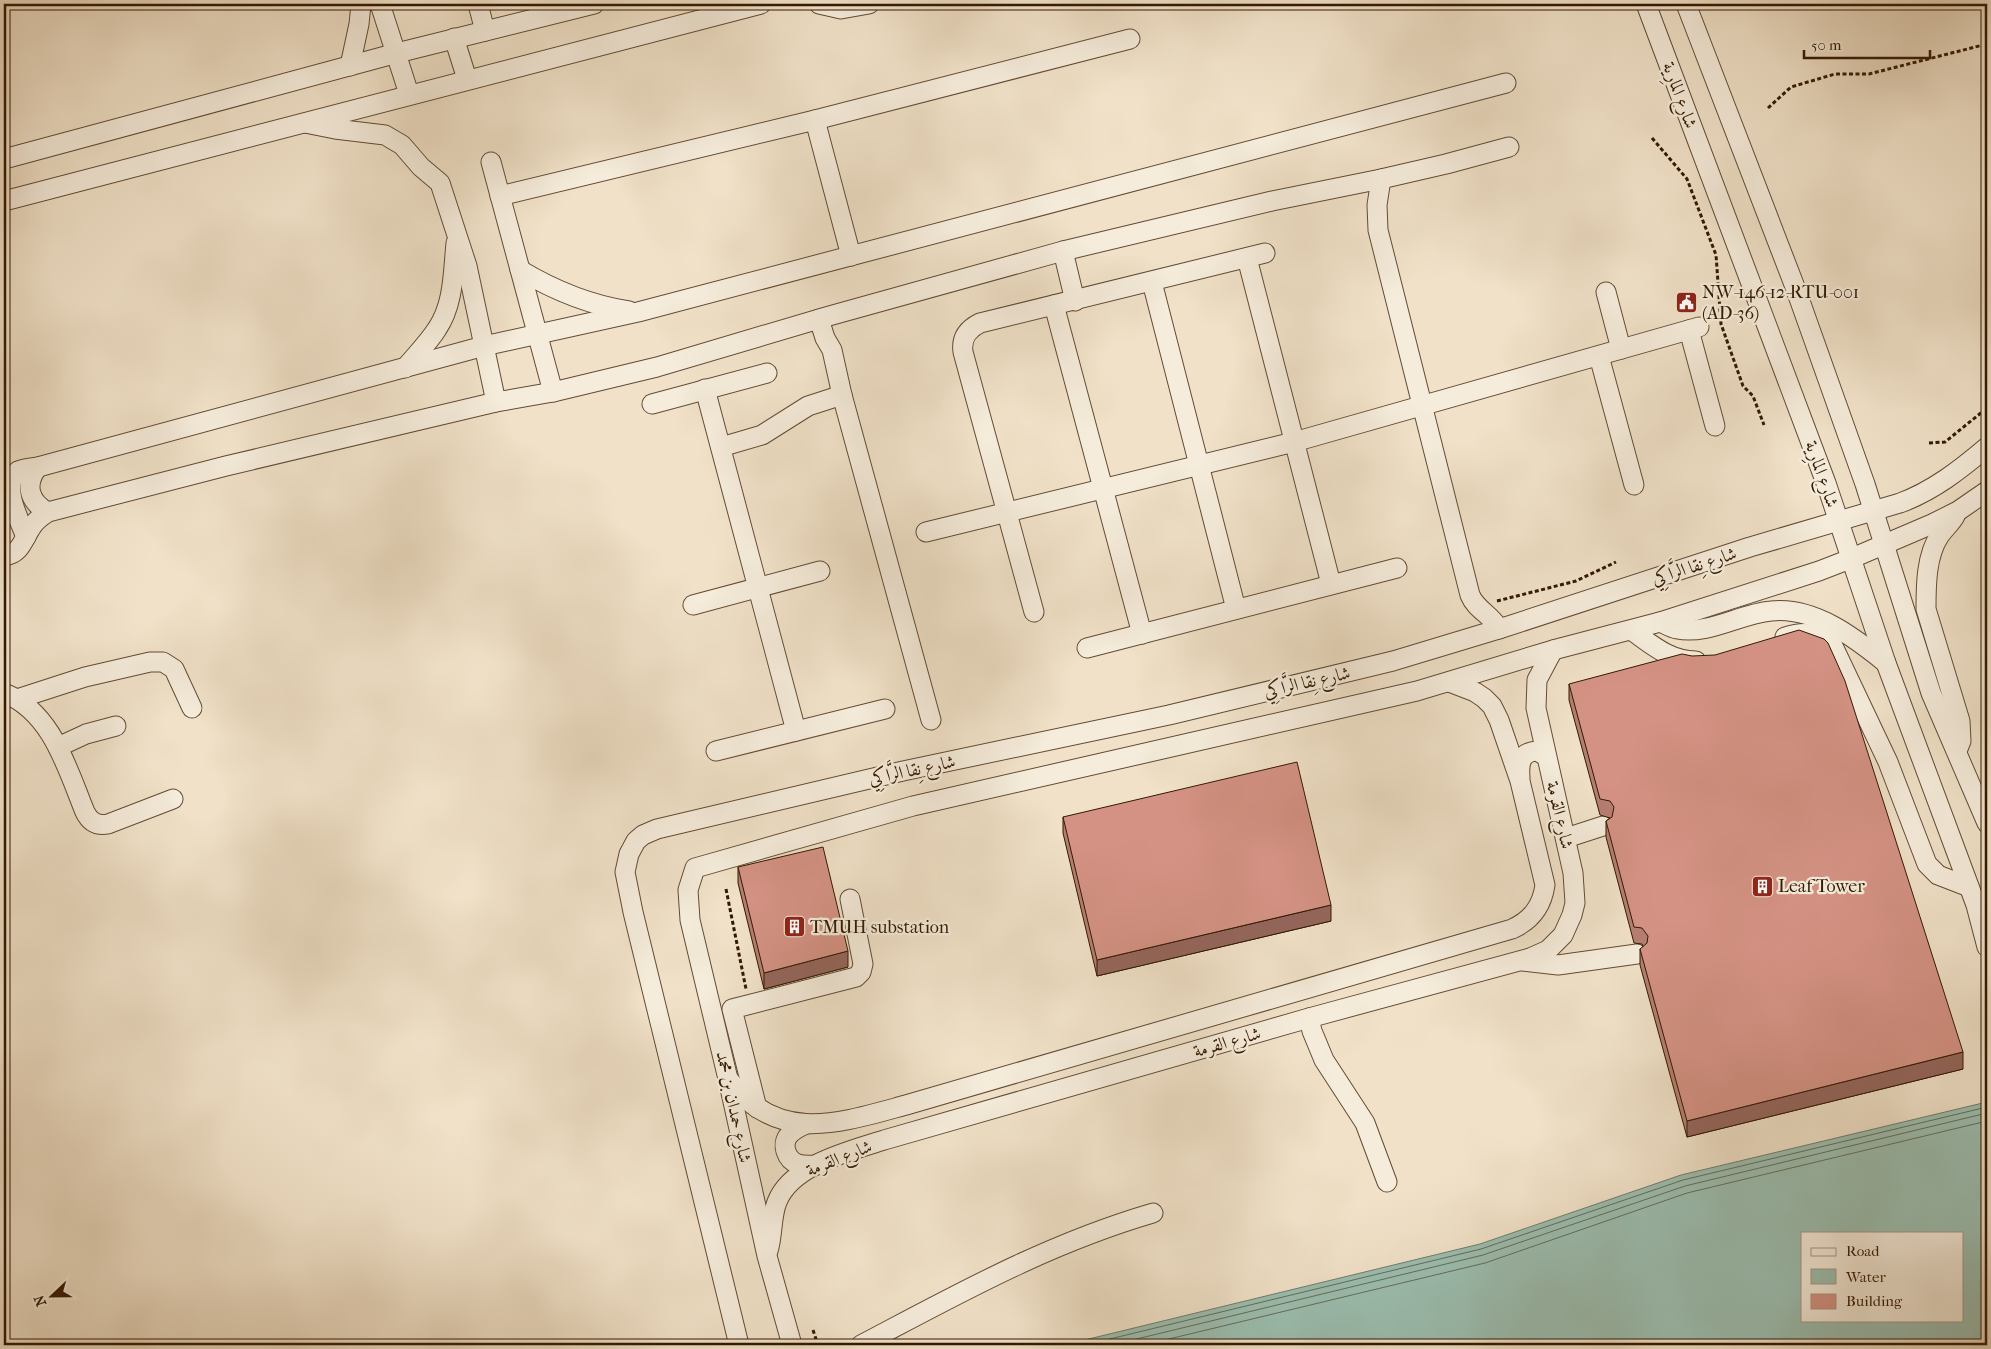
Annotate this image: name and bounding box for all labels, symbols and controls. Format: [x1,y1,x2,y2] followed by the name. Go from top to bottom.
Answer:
[1804,28,1930,60] scale bar
[1811,36,1842,54] text: 50 m
[1654,59,1701,133] street label: شارع المارِية
[1702,282,1859,324] place label: NW-146-12-RTU-001 (AD-36)
[1674,290,1698,314] public building icon: NW-146-12-RTU-001 (AD-36)
[1797,438,1843,512] street label: شارع المارِية
[1648,538,1740,594] street label: شارع نِقا الرَّاكِي
[1261,658,1353,707] street label: شارع نِقا الرَّاكِي
[866,746,958,794] street label: شارع نِقا الرَّاكِي
[1538,779,1578,852] street label: شارع القرمة
[1750,874,1774,898] building icon: Leaf Tower
[1778,876,1865,897] place label: Leaf Tower
[782,915,806,939] building icon: TMUH substation
[810,917,950,938] place label: TMUH substation
[1191,1023,1264,1066] street label: شارع القرمة
[708,1049,756,1166] street label: شارع حمدان بن محمد
[803,1136,877,1185] street label: شارع القرمة
[1801,1232,1964,1322] legend
[1846,1242,1880,1260] text: Road
[1845,1268,1886,1286] text: Water
[28,1272,78,1322] north arrow
[30,1292,50,1309] text: N
[1846,1292,1903,1310] text: Building

